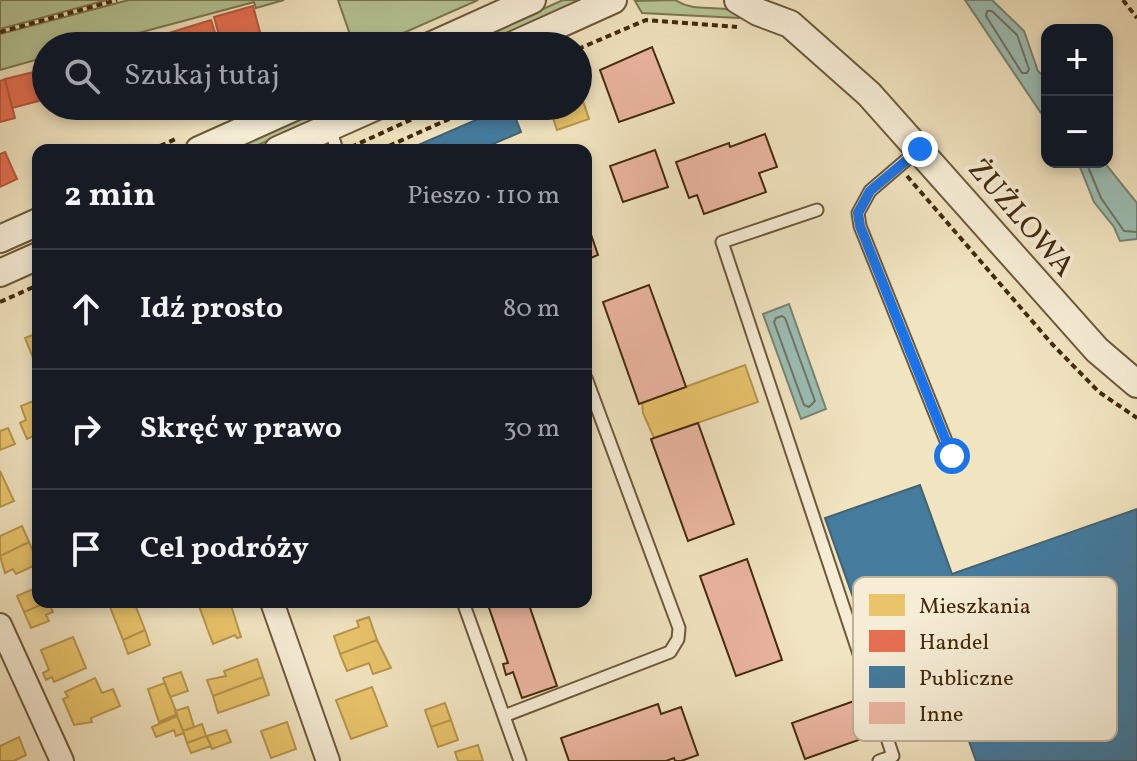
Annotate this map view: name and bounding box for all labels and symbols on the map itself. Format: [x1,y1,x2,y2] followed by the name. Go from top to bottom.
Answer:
[902,131,938,167] route end
[957,150,1084,287] street label: ŻUŻLOWA
[934,438,970,474] route start
[853,577,1117,741] legend
[919,592,1031,623] text: Mieszkania
[919,628,989,659] text: Handel
[919,664,1014,695] text: Publiczne
[919,700,963,731] text: Inne

